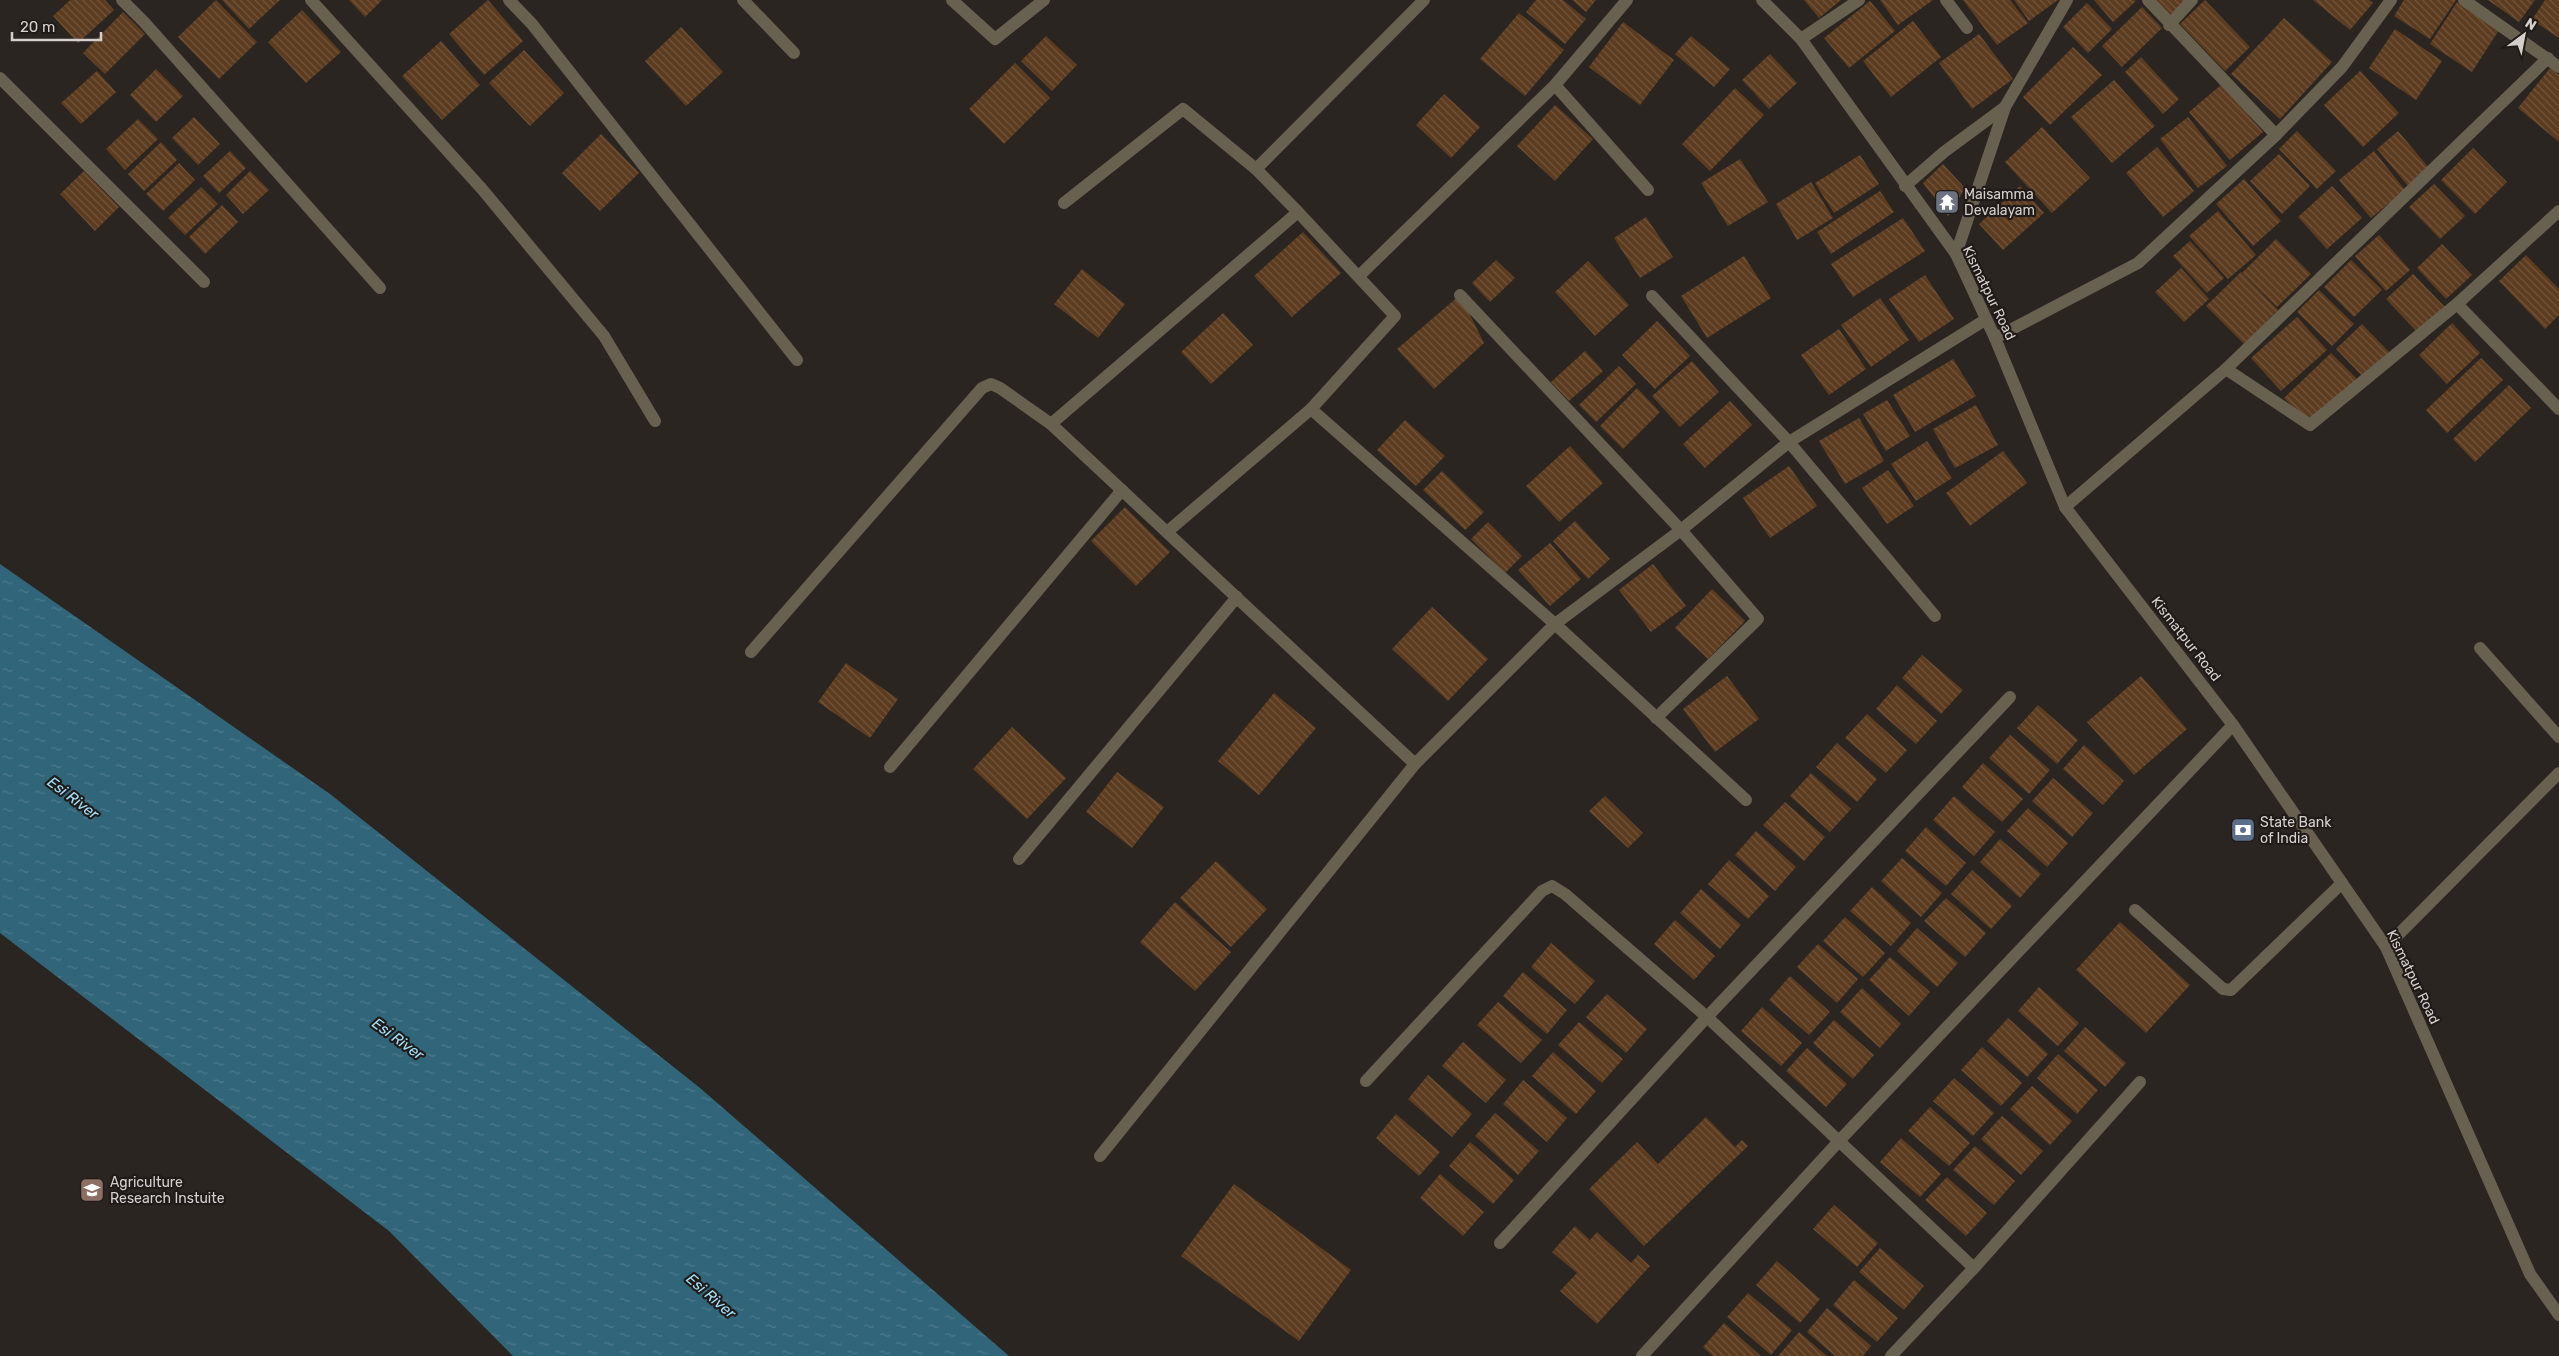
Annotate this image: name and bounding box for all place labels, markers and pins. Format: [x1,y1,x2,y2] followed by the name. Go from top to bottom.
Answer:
[1964,186,2035,219] place label: Maisamma Devalayam
[1934,189,1960,215] temple icon: Maisamma Devalayam
[2260,814,2332,847] place label: State Bank of India
[2230,817,2256,843] bank icon: State Bank of India
[110,1174,225,1207] place label: Agriculture Research Instuite
[79,1177,105,1203] school or university icon: Agriculture Research Instuite

